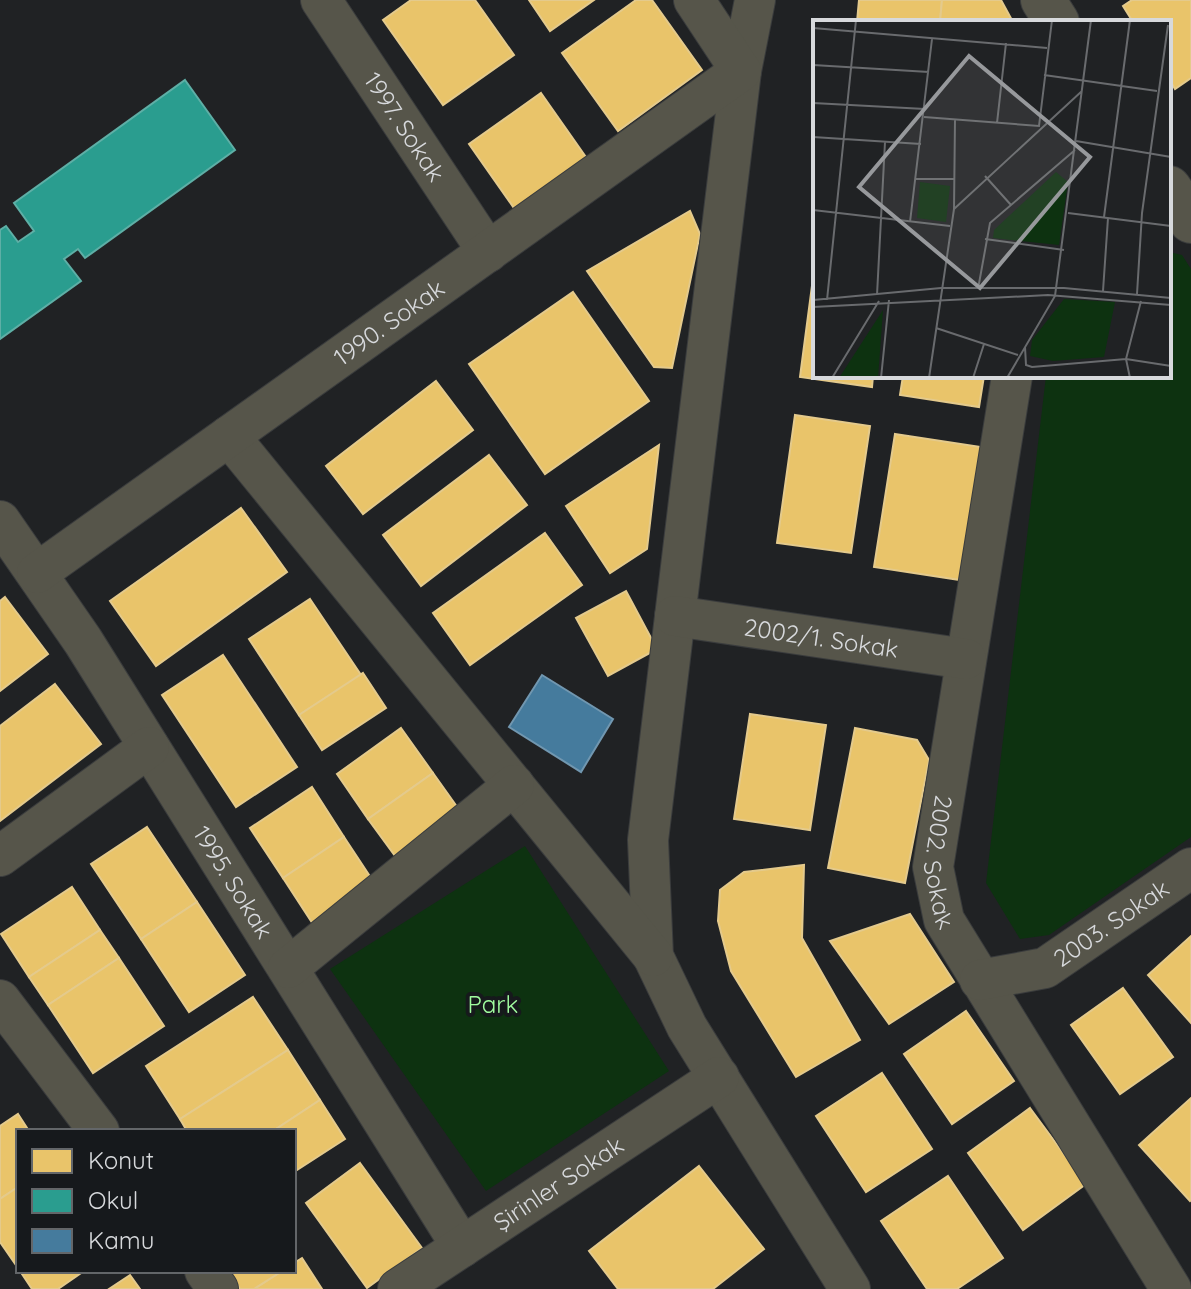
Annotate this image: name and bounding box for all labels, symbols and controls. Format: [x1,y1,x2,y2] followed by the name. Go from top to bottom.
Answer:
[813,20,1171,378] inset map
[358,66,452,187] street label: 1997. Sokak
[327,273,450,372] street label: 1990. Sokak
[742,611,901,664] street label: 2002/1. Sokak
[917,793,961,934] street label: 2002. Sokak
[187,820,280,944] street label: 1995. Sokak
[1047,873,1174,973] street label: 2003. Sokak
[468,989,518,1019] park label: Park
[16,1129,296,1273] legend
[487,1129,629,1237] street label: Şirinler Sokak
[88,1145,154,1175] text: Konut
[88,1185,138,1215] text: Okul
[88,1225,154,1255] text: Kamu

